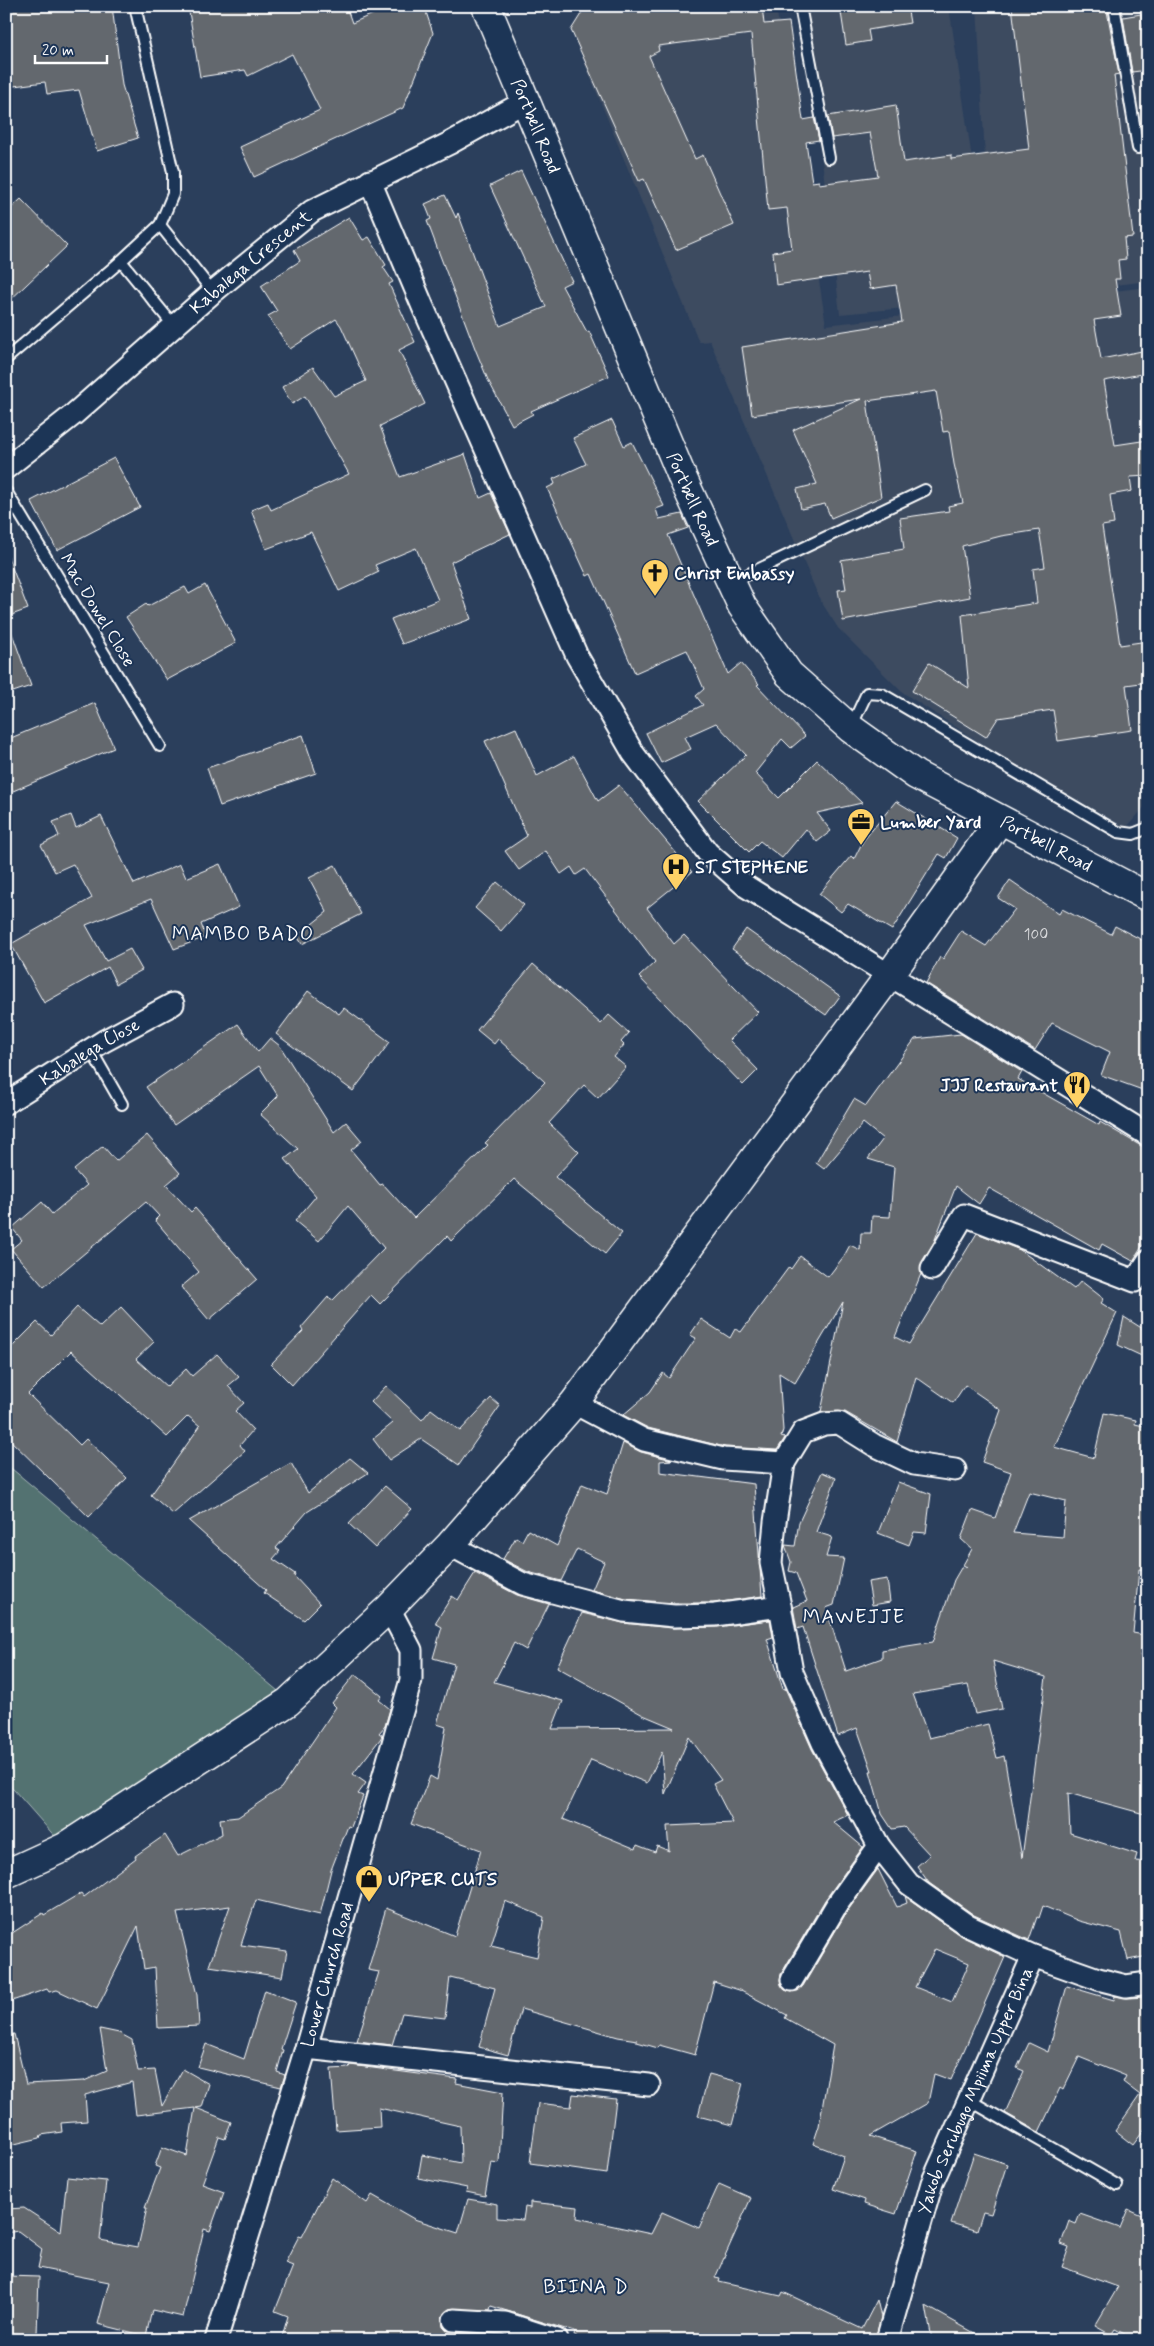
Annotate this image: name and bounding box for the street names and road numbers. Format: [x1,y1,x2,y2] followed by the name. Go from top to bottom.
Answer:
[505,75,565,177] street label: Portbell Road
[185,205,317,320] street label: Kabalega Crescent
[660,449,724,551] street label: Portbell Road
[54,549,141,672] street label: Mac Dowel Close
[996,810,1096,879] street label: Portbell Road
[35,1013,144,1092] street label: Kabalega Close
[296,1899,360,2050] street label: Lower Church Road
[913,1963,1040,2217] street label: Yakob Serubugo Mpiima Upper Bina

